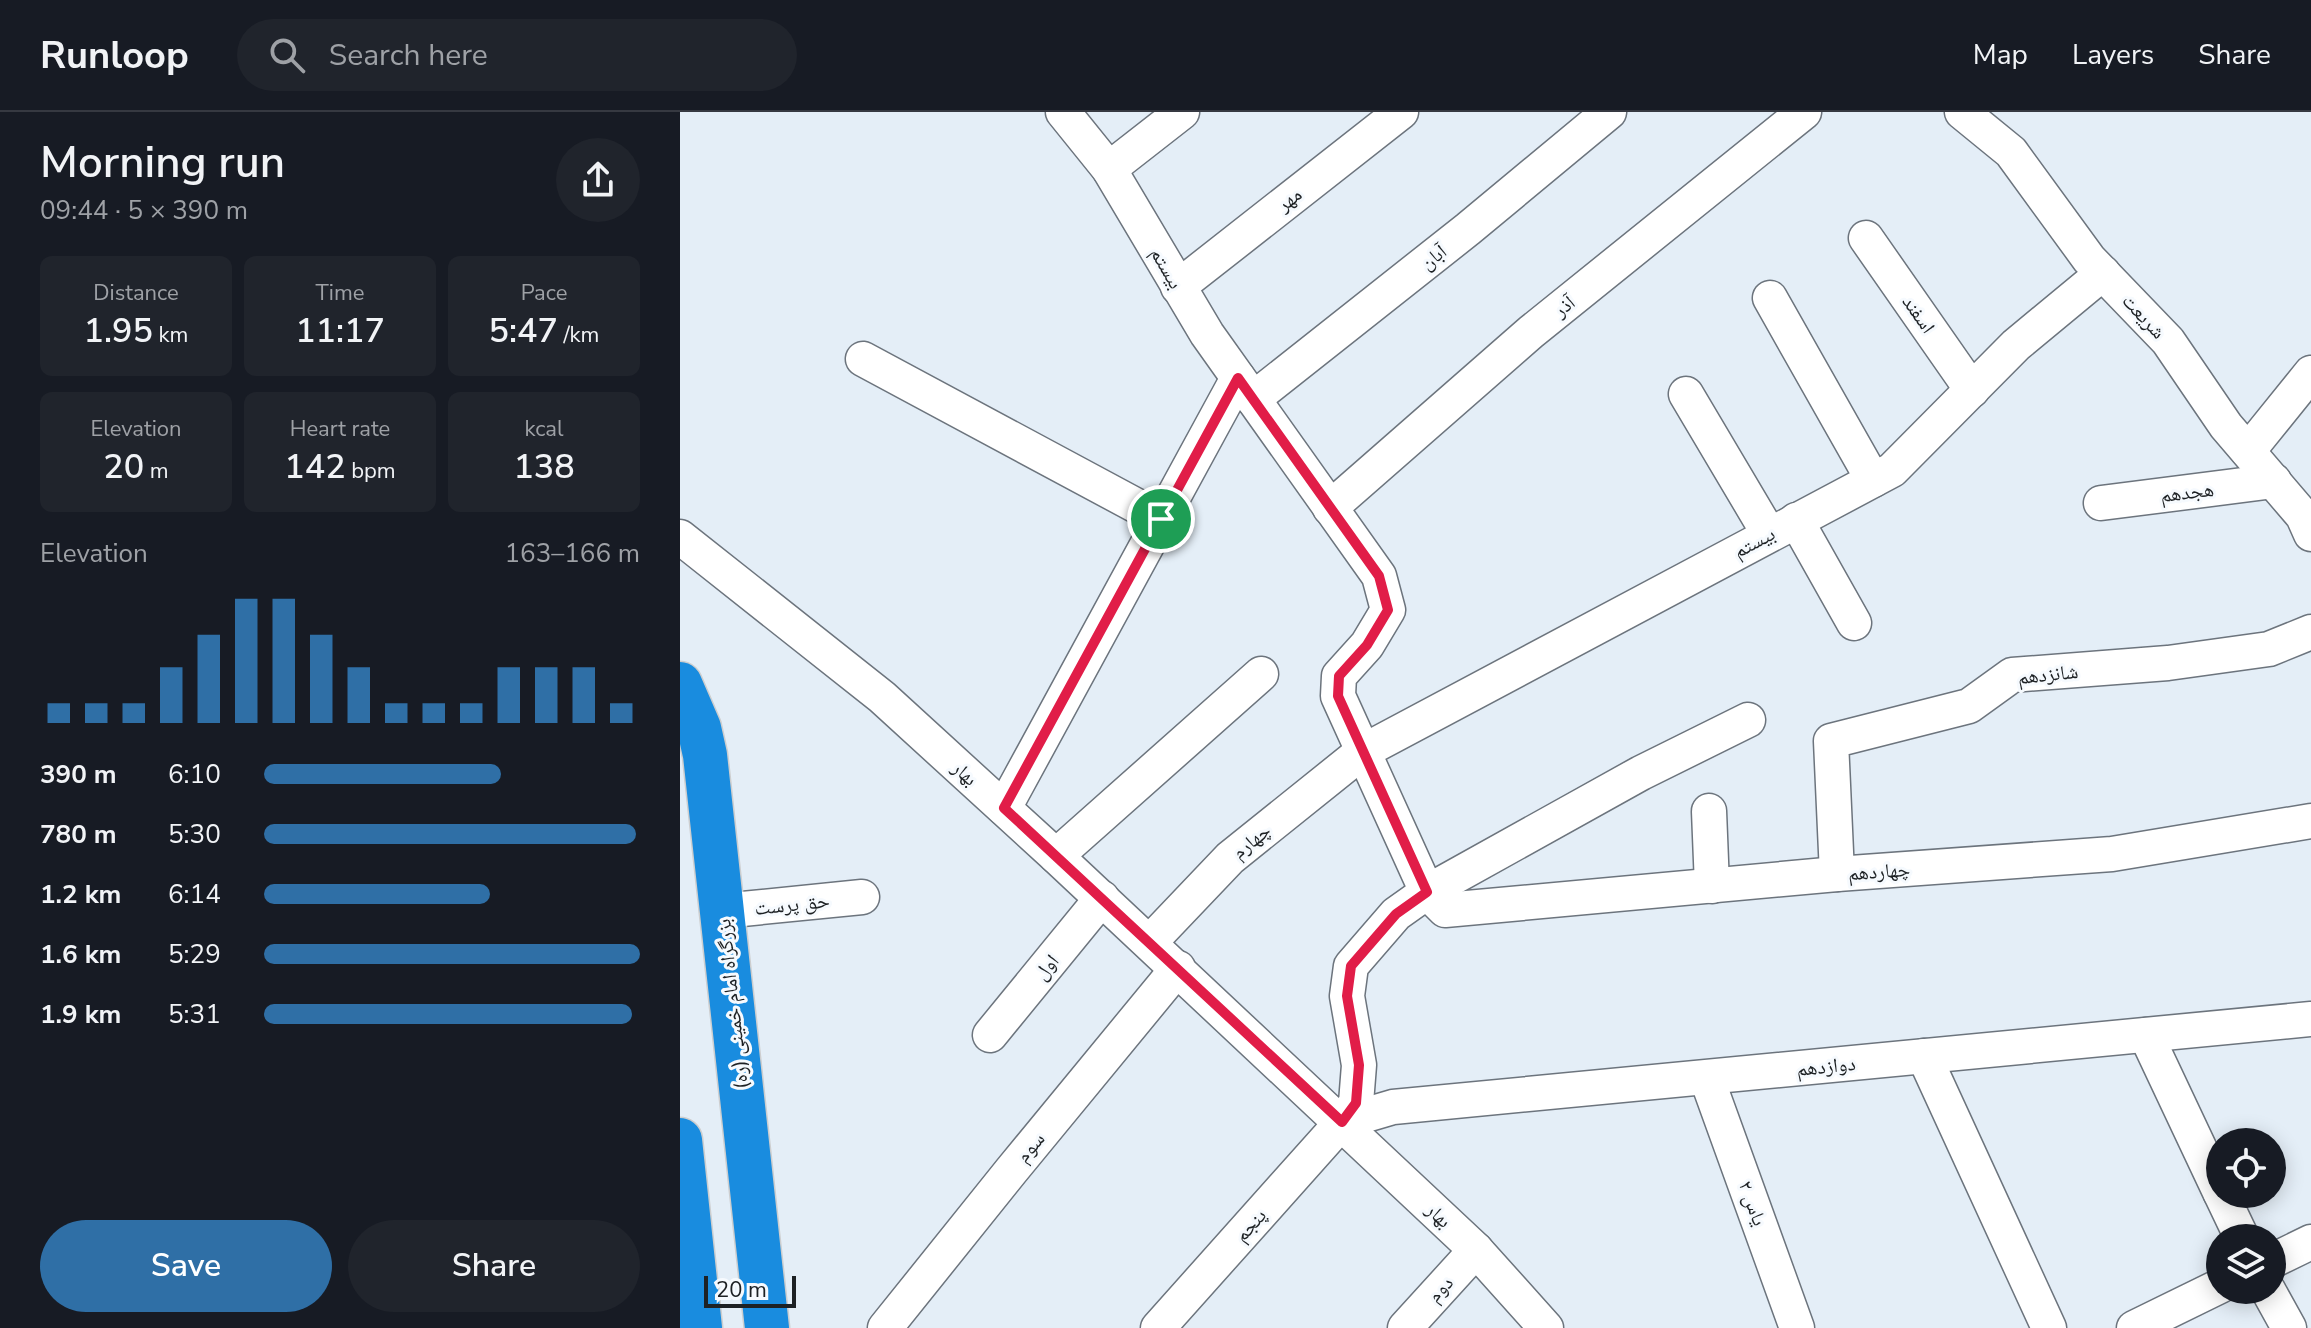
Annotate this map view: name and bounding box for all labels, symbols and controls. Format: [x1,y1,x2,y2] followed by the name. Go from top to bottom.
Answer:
[237,19,797,91] search box
[40,30,189,81] text: Runloop
[265,33,309,77] icon: search
[329,35,488,76] text: Search here
[1973,36,2028,74] text: Map
[2072,36,2154,74] text: Layers
[2198,36,2271,74] text: Share
[40,133,285,193] text: Morning run
[556,138,640,222] button: share
[1270,181,1307,218] street label: مهر
[40,193,248,228] text: 09:44 · 5 × 390 m
[1414,238,1453,276] street label: آبان
[1144,243,1189,294] street label: بیستم
[93,278,179,308] text: Distance
[316,278,364,308] text: Time
[521,278,567,308] text: Pace
[2116,288,2171,345] street label: شریعت
[1547,289,1582,324] street label: آذر
[1896,290,1941,339] street label: اسفند
[84,308,153,354] text: 1.95
[295,308,385,354] text: 11:17
[489,308,558,354] text: 5:47
[153,320,188,350] text: km
[558,320,599,350] text: /km
[90,414,182,444] text: Elevation
[290,414,390,444] text: Heart rate
[525,414,564,444] text: kcal
[103,444,144,490] text: 20
[284,444,346,490] text: 142
[513,444,575,490] text: 138
[144,456,169,486] text: m
[346,456,396,486] text: bpm
[2159,476,2215,509] street label: هجدهم
[1127,485,1195,553] pin
[1139,497,1183,541] icon: arrive
[1729,520,1780,565] street label: بیستم
[40,536,148,571] text: Elevation
[504,536,640,571] text: 163–166 m
[2016,658,2080,691] street label: شانزدهم
[945,754,983,792] street label: بهار
[40,757,117,792] text: 390 m
[168,757,221,792] text: 6:10
[40,817,117,852] text: 780 m
[168,817,221,852] text: 5:30
[1226,817,1277,865] street label: چهارم
[1847,856,1911,887] street label: چهاردهم
[40,877,121,912] text: 1.2 km
[168,877,221,912] text: 6:14
[753,887,831,922] street label: حق پرست
[710,917,755,1090] street label: بزرگراه امام خمینی (ره)
[40,937,121,972] text: 1.6 km
[168,937,221,972] text: 5:29
[1028,949,1065,986] street label: اول
[40,997,121,1032] text: 1.9 km
[168,997,221,1032] text: 5:31
[1795,1050,1857,1083] street label: دوازدهم
[1010,1126,1051,1168] street label: سوم
[2206,1128,2286,1304] map controls
[2206,1128,2286,1208] button: locate
[1732,1177,1773,1230] street label: یاس ۲
[1419,1196,1457,1234] street label: بهار
[1228,1203,1273,1248] street label: پنجم
[40,1220,332,1312] button: Save
[348,1220,640,1312] button: Share
[2206,1224,2286,1304] button: layers
[1421,1270,1460,1309] street label: دوم
[704,1272,796,1308] scale bar
[716,1275,767,1305] text: 20 m

